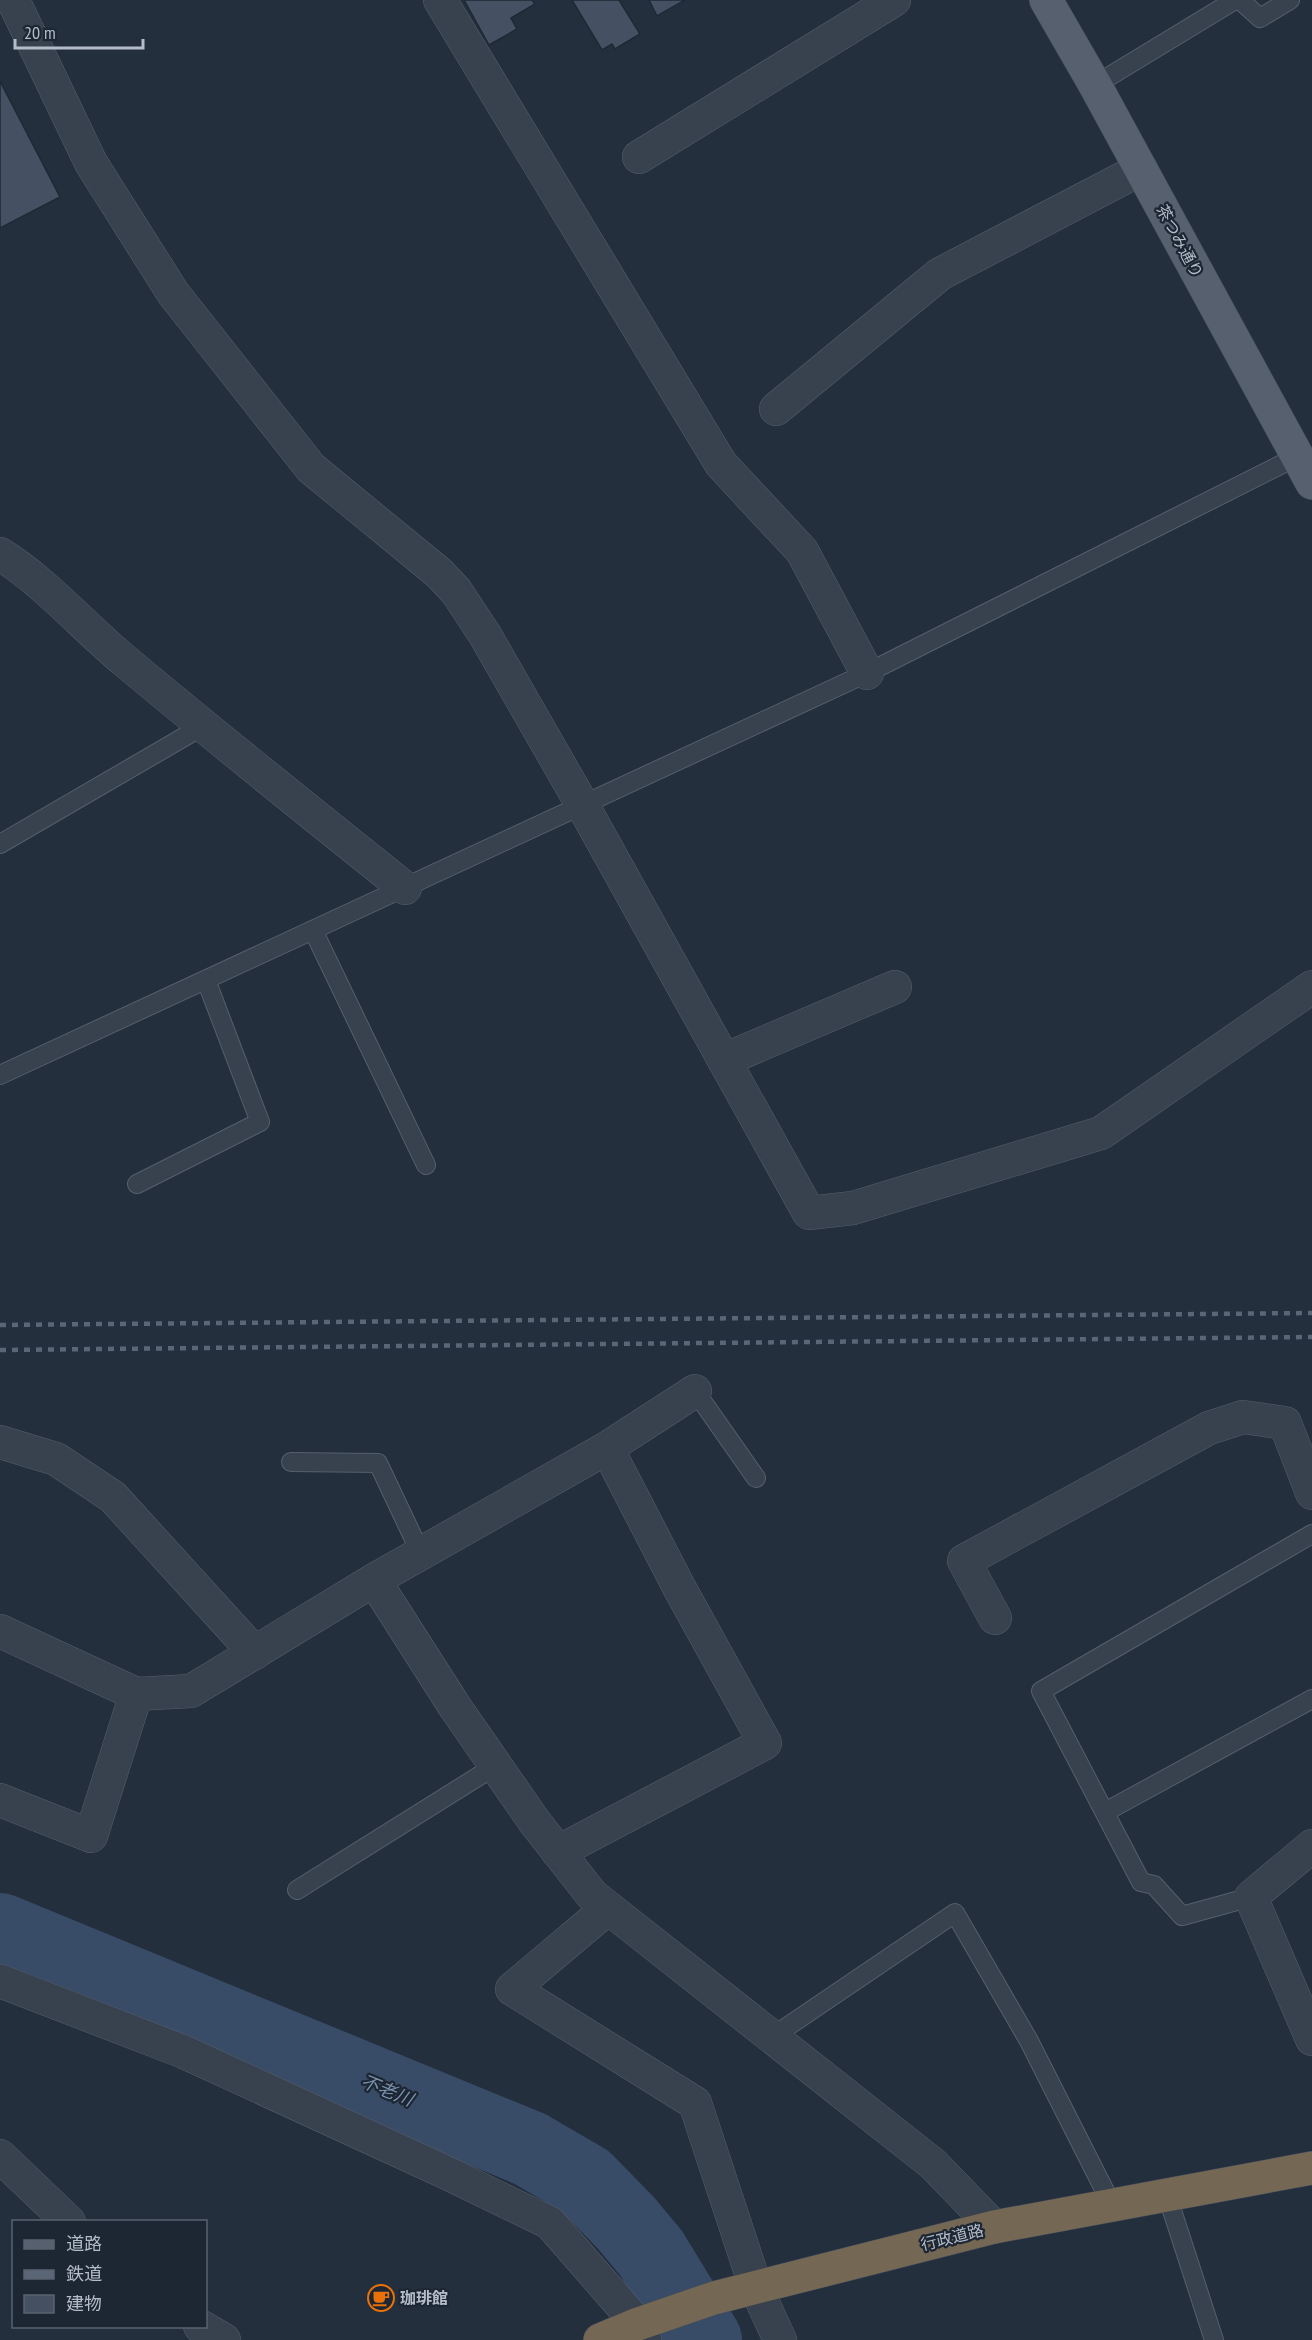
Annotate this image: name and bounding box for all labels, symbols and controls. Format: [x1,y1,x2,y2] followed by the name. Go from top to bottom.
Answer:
[15,12,142,50] scale bar
[24,21,56,44] text: 20 m
[1152,201,1208,281] street label: 茶つみ通り
[358,2069,418,2112] water label: 不老川
[12,2220,207,2328] legend
[919,2220,985,2254] street label: 行政道路
[66,2232,102,2255] text: 道路
[66,2262,102,2285] text: 鉄道
[366,2283,396,2313] cafe icon: 珈琲館
[400,2288,448,2308] place label: 珈琲館
[66,2292,102,2315] text: 建物

